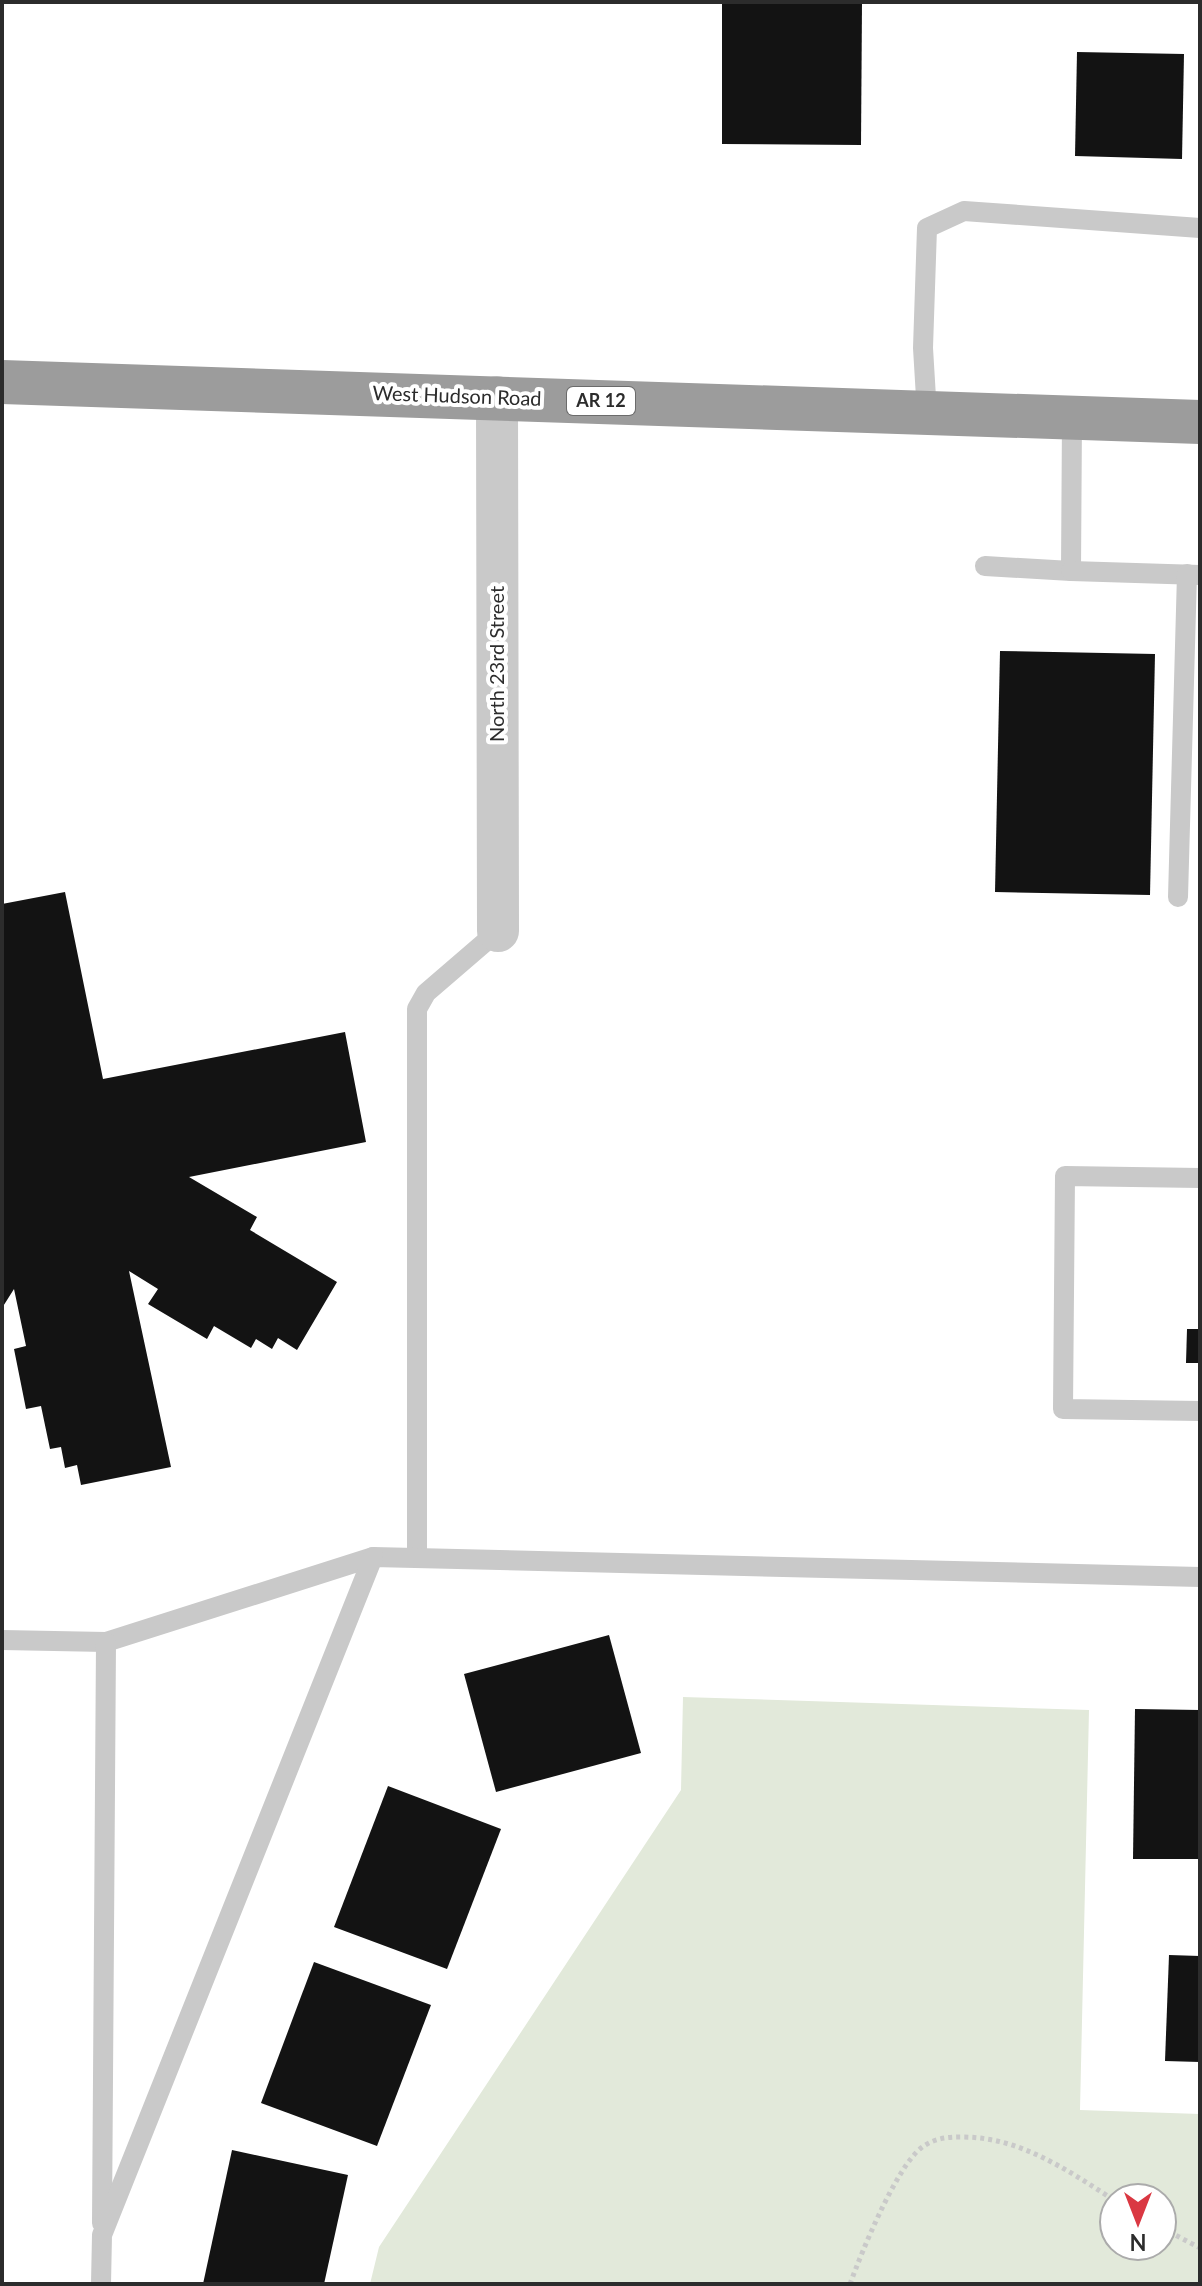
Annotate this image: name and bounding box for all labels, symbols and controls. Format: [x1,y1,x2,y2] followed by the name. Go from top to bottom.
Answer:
[372,380,542,410] street label: West Hudson Road
[567,387,635,415] road number: AR 12
[484,586,508,742] street label: North 23rd Street
[1098,2182,1178,2262] north arrow
[1130,2229,1146,2256] text: N

